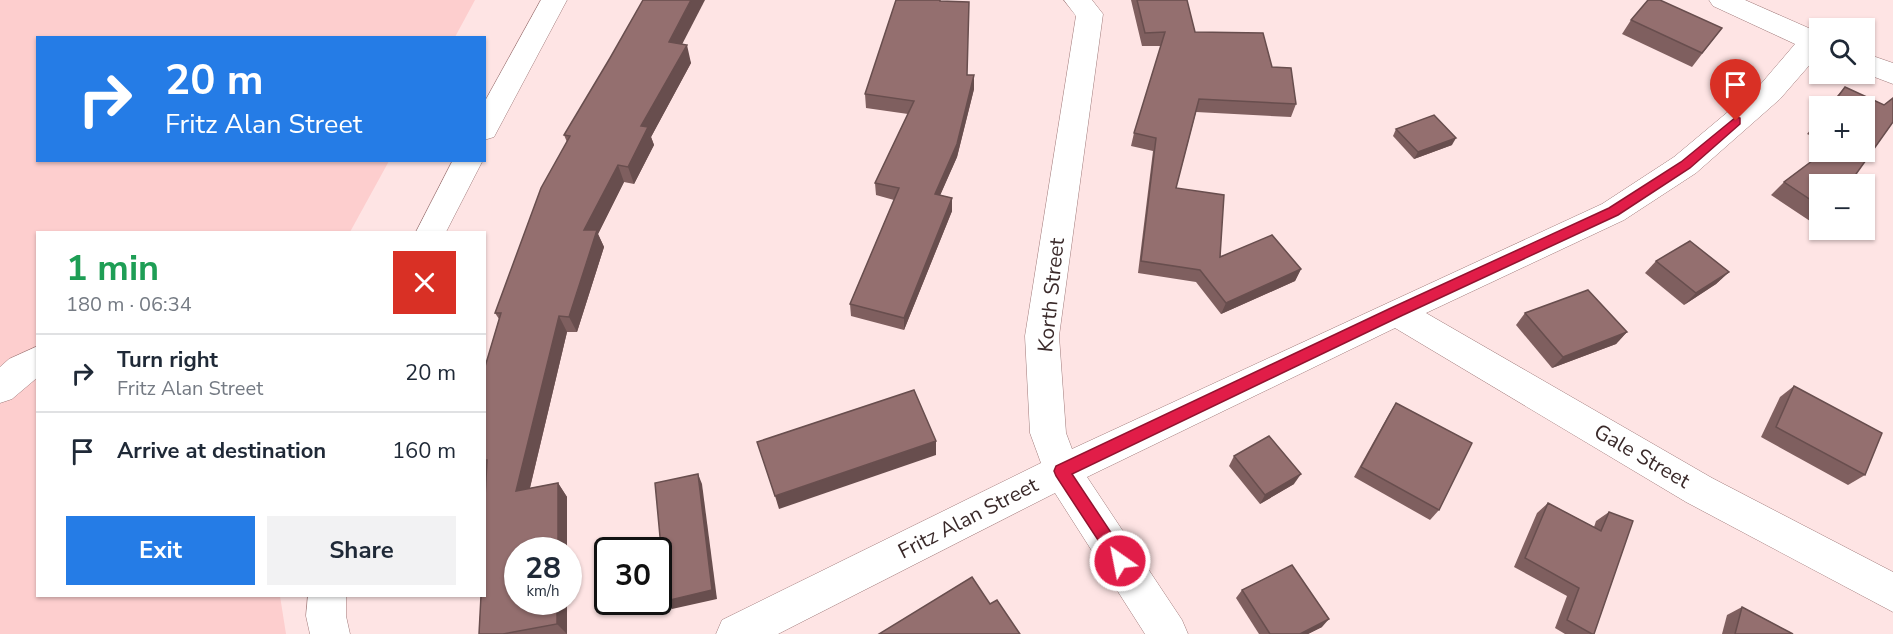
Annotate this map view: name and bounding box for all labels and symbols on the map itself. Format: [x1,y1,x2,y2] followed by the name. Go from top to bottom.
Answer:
[1710,59,1761,121] pin
[1031,236,1071,353] street label: Korth Street
[1589,417,1696,495] street label: Gale Street
[893,470,1043,565] street label: Fritz Alan Street
[1088,529,1152,593] position arrow
[594,537,672,615] speed limit sign: 30

